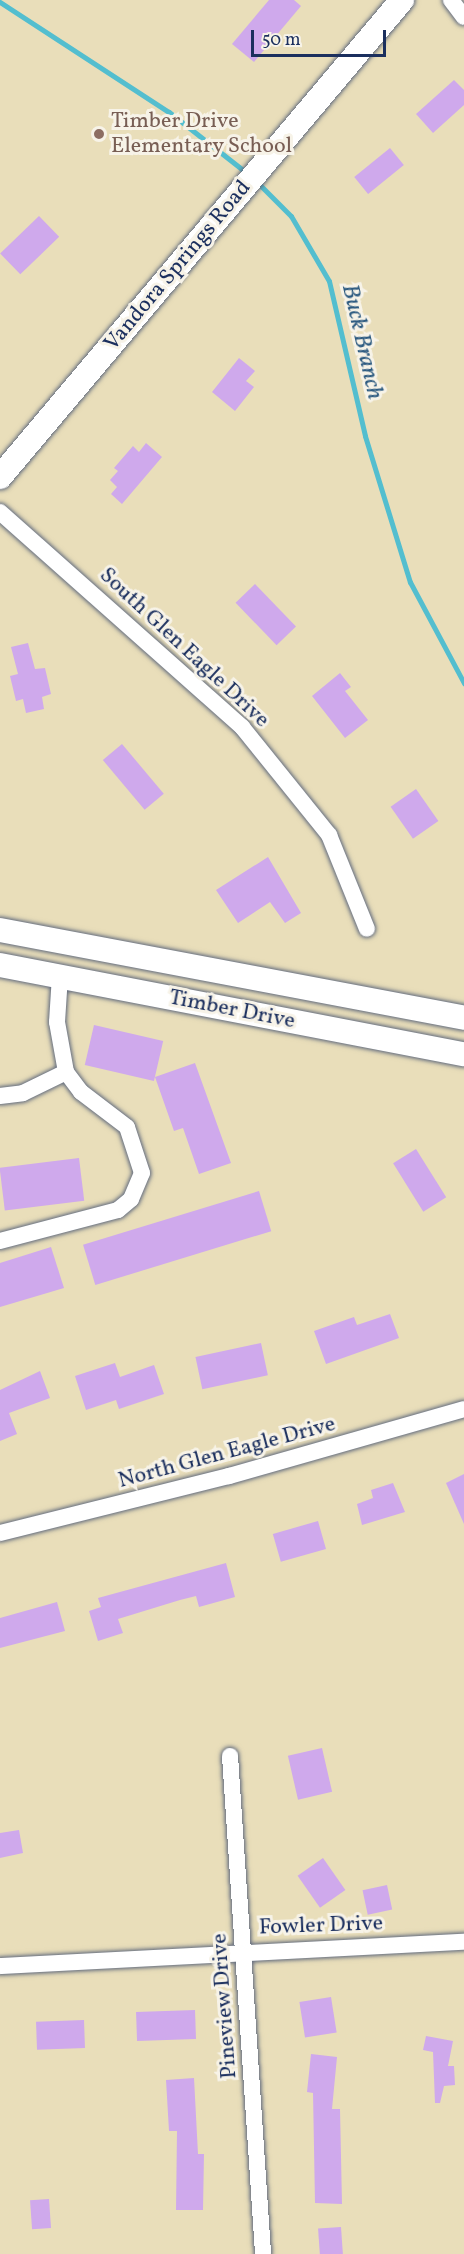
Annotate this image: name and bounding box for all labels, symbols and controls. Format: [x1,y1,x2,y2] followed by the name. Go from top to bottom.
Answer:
[254,18,389,56] scale bar
[262,28,301,53] text: 50 m
[111,108,293,160] place label: Timber Drive Elementary School
[92,127,106,141] marker: Timber Drive Elementary School
[99,175,257,357] street label: Vandora Springs Road
[334,282,388,402] water label: Buck Branch
[94,562,274,734] street label: South Glen Eagle Drive
[167,985,297,1035] street label: Timber Drive
[116,1411,338,1495] street label: North Glen Eagle Drive
[259,1911,383,1941] street label: Fowler Drive
[207,1932,243,2080] street label: Pineview Drive

